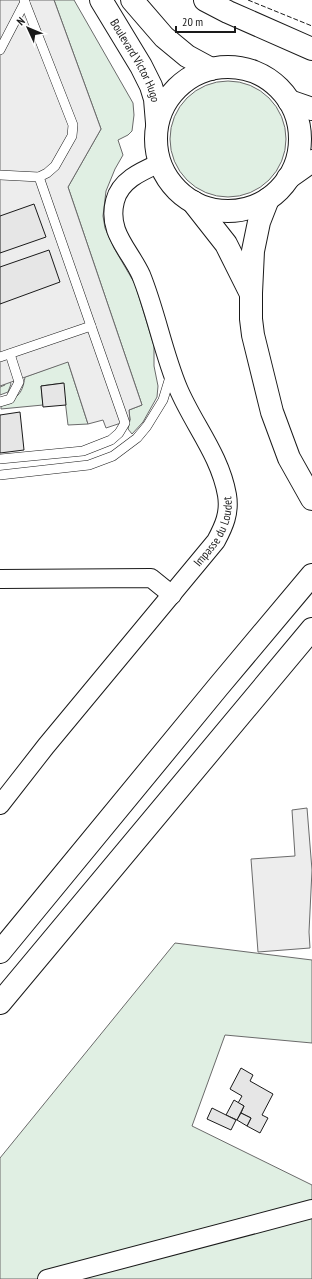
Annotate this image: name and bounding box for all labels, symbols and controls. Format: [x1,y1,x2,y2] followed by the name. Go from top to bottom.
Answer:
[8,8,48,48] north arrow
[176,8,235,34] scale bar
[14,14,28,28] text: N
[182,14,203,29] text: 20 m
[107,16,163,103] street label: Boulevard Victor Hugo
[190,495,235,569] street label: Impasse du Loudet

